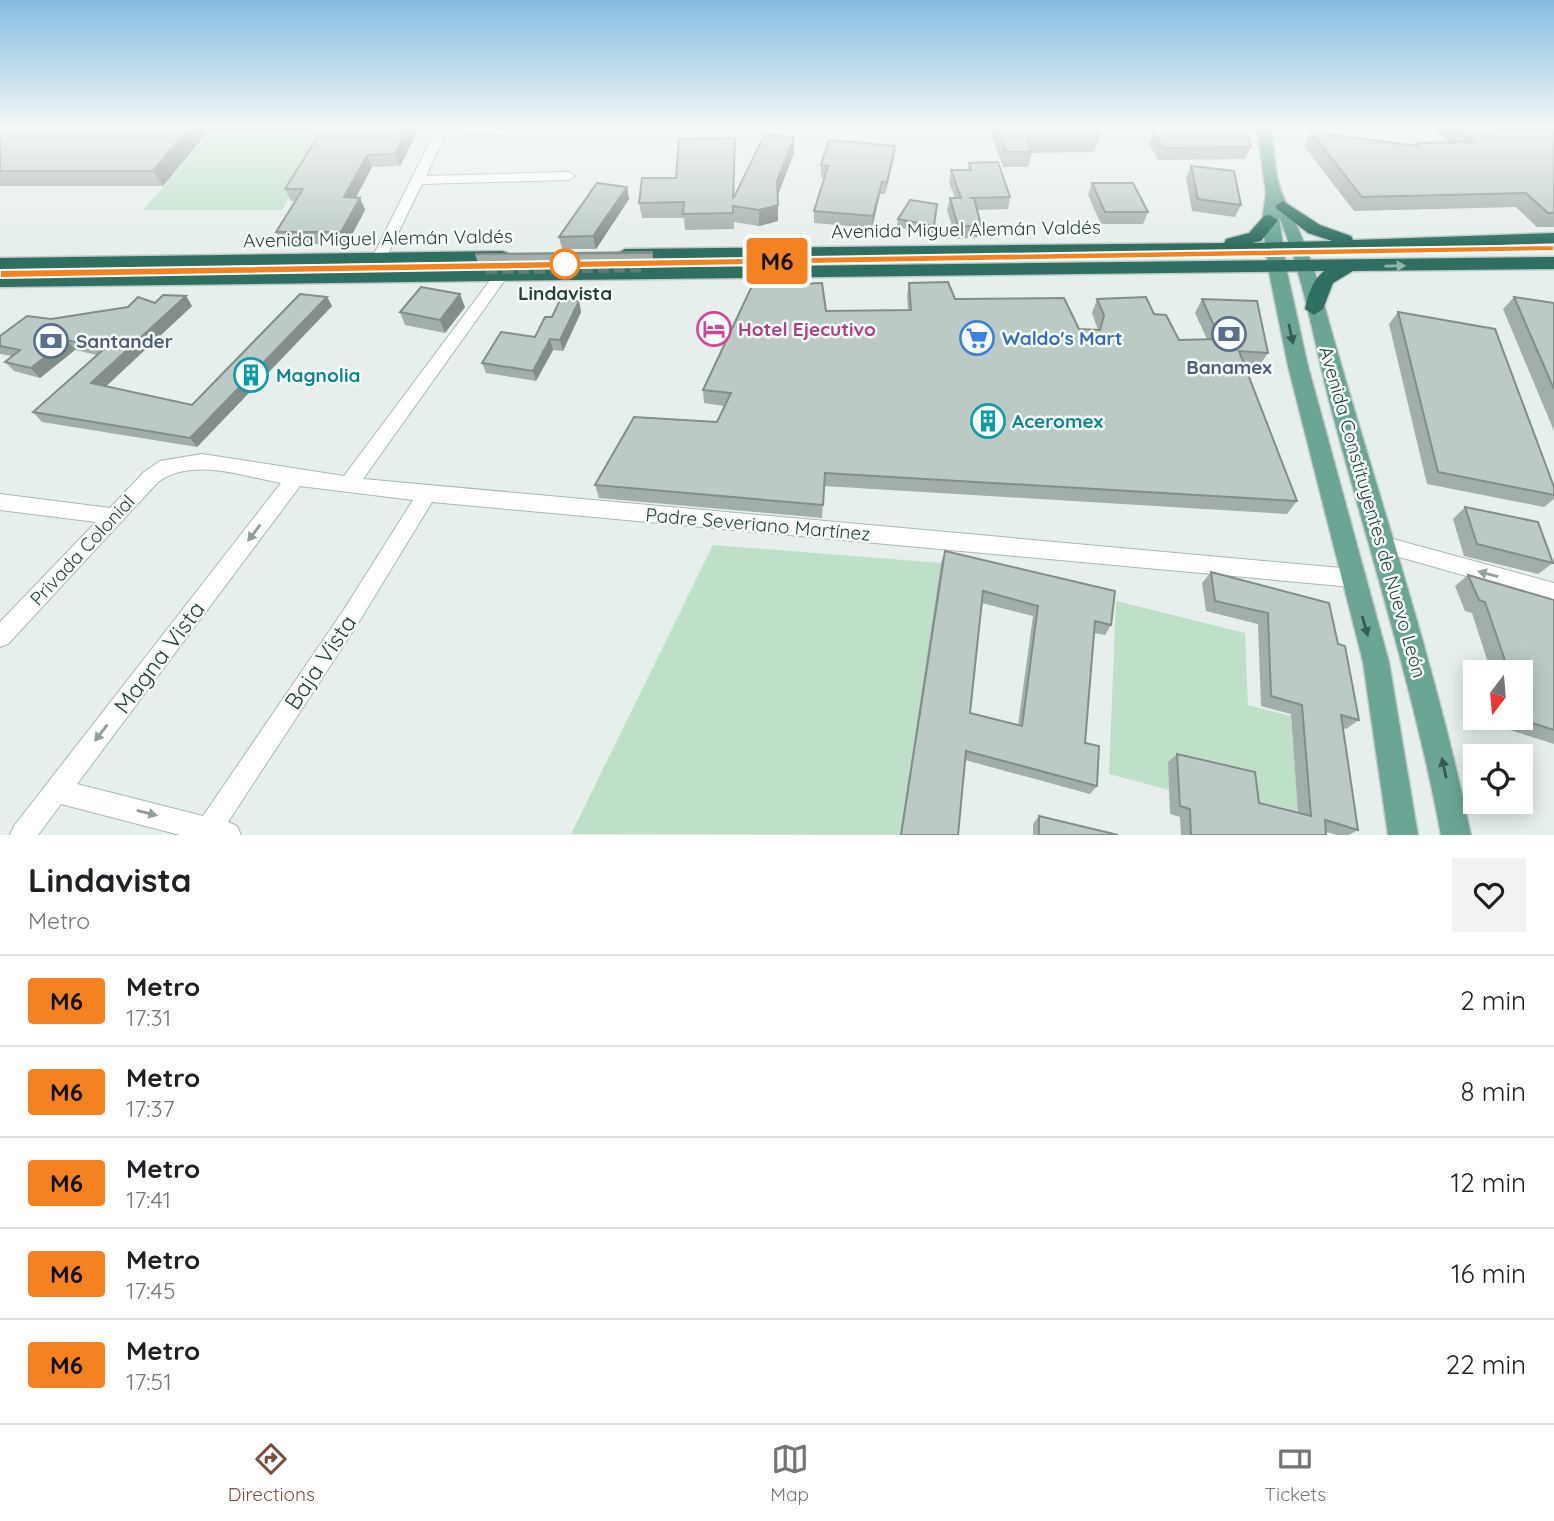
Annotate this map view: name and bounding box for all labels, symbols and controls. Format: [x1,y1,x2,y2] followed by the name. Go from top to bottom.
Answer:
[831,215,1101,243] street label: Avenida Miguel Alemán Valdés
[243,224,513,252] street label: Avenida Miguel Alemán Valdés
[746,238,808,284] line badge: M6
[761,246,793,276] text: M6
[550,249,580,279] marker: Lindavista
[1385,260,1407,271] one-way arrow
[518,281,612,305] place label: Lindavista
[695,310,733,348] hotel icon: Hotel Ejecutivo
[1210,315,1248,353] bank icon: Banamex
[738,317,876,341] place label: Hotel Ejecutivo
[958,319,996,357] supermarket icon: Waldo's Mart
[32,322,70,360] bank icon: Santander
[1286,323,1297,345] one-way arrow
[1002,326,1122,350] place label: Waldo's Mart
[76,329,173,353] place label: Santander
[1314,344,1432,680] street label: Avenida Constituyentes de Nuevo León
[1186,355,1272,379] place label: Banamex
[232,356,270,394] building icon: Magnolia
[276,363,360,387] place label: Magnolia
[969,402,1007,440] building icon: Aceromex
[1012,409,1103,433] place label: Aceromex
[24,490,140,610] street label: Privada Colonial
[645,502,871,546] street label: Padre Severiano Martínez
[246,523,261,541] one-way arrow
[1477,568,1498,578] one-way arrow
[107,595,211,719] street label: Magna Vista
[278,609,362,715] street label: Baja Vista
[1361,615,1371,636] one-way arrow
[1463,660,1533,730] north arrow
[1463,660,1533,814] map controls
[95,724,109,742] one-way arrow
[1463,744,1533,814] button: locate
[1438,757,1449,779] one-way arrow
[136,808,158,819] one-way arrow
[1452,858,1526,932] button: heart
[28,859,192,900] text: Lindavista
[28,906,90,935] text: Metro
[126,970,200,1003] text: Metro
[1460,984,1526,1017] text: 2 min
[50,986,83,1016] text: M6
[126,1003,171,1032] text: 17:31
[126,1061,200,1094] text: Metro
[1461,1075,1526,1108] text: 8 min
[50,1077,83,1107] text: M6
[126,1094,174,1123] text: 17:37
[126,1152,200,1185] text: Metro
[1451,1166,1526,1199] text: 12 min
[50,1168,83,1198] text: M6
[126,1185,171,1214] text: 17:41
[126,1243,200,1276] text: Metro
[1451,1257,1526,1290] text: 16 min
[50,1259,83,1289] text: M6
[126,1276,175,1305] text: 17:45
[126,1334,200,1367] text: Metro
[1446,1348,1526,1381] text: 22 min
[50,1350,83,1380] text: M6
[126,1367,172,1396] text: 17:51
[228,1440,315,1506] tab: Directions
[770,1440,809,1506] tab: Map
[1265,1440,1326,1506] tab: Tickets

